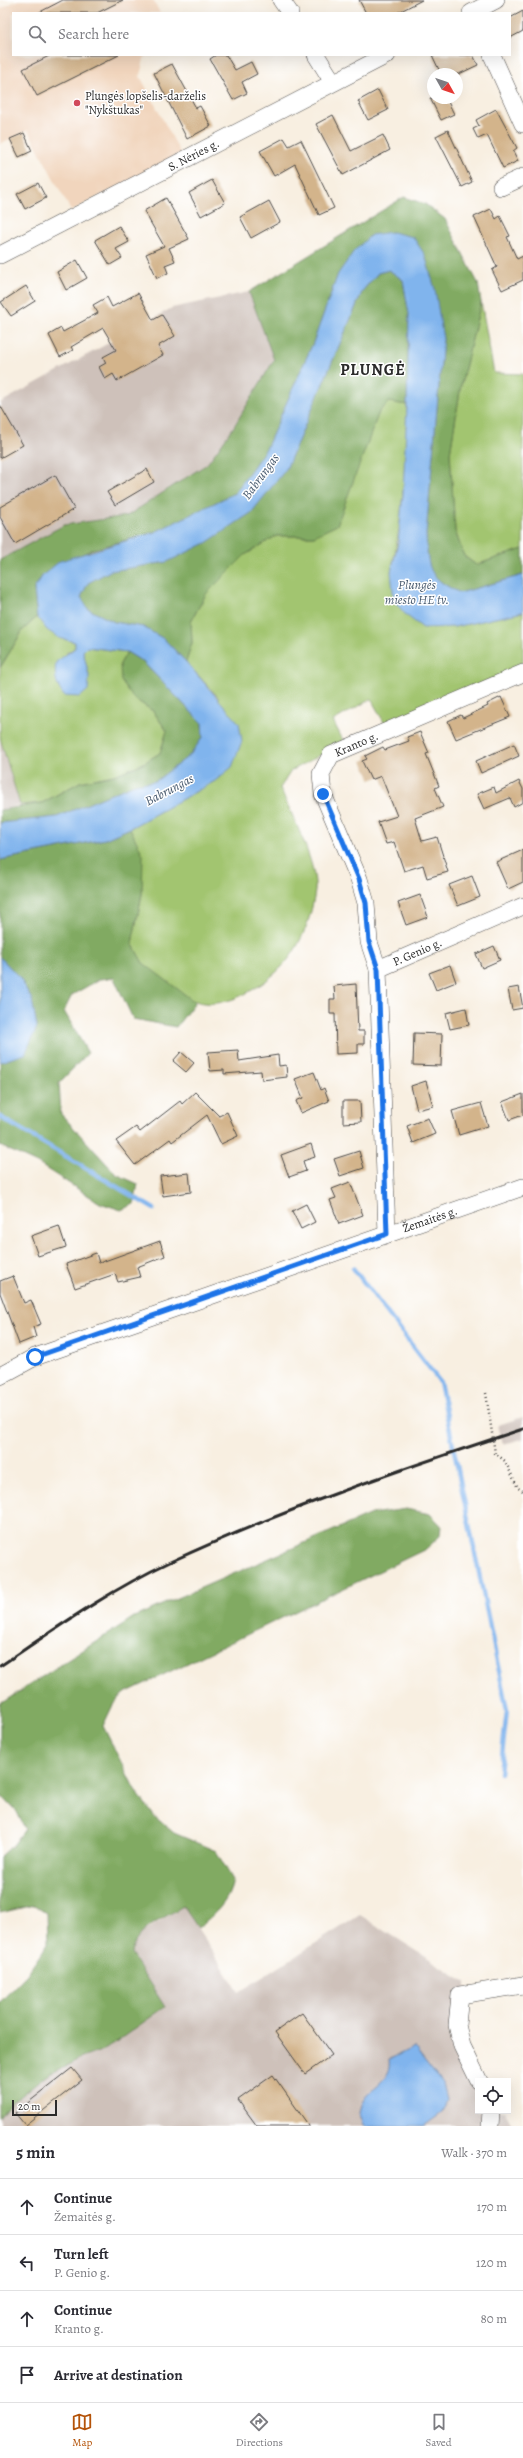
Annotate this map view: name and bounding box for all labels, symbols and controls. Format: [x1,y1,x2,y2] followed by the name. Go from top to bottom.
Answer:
[12,12,511,56] search box
[26,23,48,45] icon: search
[58,24,129,44] text: Search here
[427,68,463,104] north arrow
[85,88,206,118] place label: Plungės lopšelis-darželis "Nykštukas"
[72,98,82,108] marker: Plungės lopšelis-darželis "Nykštukas"
[165,135,222,175] street label: S. Nėries g.
[340,359,406,381] district label: PLUNGĖ
[238,450,283,503] water label: Babrungas
[385,576,449,608] water label: Plungės miesto HE tv.
[332,728,381,761] street label: Kranto g.
[142,769,197,809] water label: Babrungas
[314,785,332,803] route end
[390,934,444,970] street label: P. Genio g.
[400,1202,460,1236] street label: Žemaitės g.
[26,1348,44,1366] route start
[475,2078,511,2114] map controls
[475,2078,511,2114] button: locate
[12,2098,57,2117] scale bar
[18,2099,40,2114] text: 20 m
[16,2141,55,2164] text: 5 min
[441,2144,507,2161] text: Walk · 370 m
[54,2188,112,2208] text: Continue
[16,2196,38,2218] icon: ahead
[477,2198,507,2215] text: 170 m
[54,2208,116,2225] text: Žemaitės g.
[54,2244,109,2264] text: Turn left
[16,2252,38,2274] icon: left
[476,2254,507,2271] text: 120 m
[54,2264,110,2281] text: P. Genio g.
[54,2300,112,2320] text: Continue
[16,2308,38,2330] icon: ahead
[480,2310,507,2327] text: 80 m
[54,2320,104,2337] text: Kranto g.
[16,2364,38,2386] icon: arrive
[54,2365,183,2385] text: Arrive at destination
[71,2411,93,2450] tab: Map
[236,2411,283,2450] tab: Directions
[426,2411,452,2450] tab: Saved

